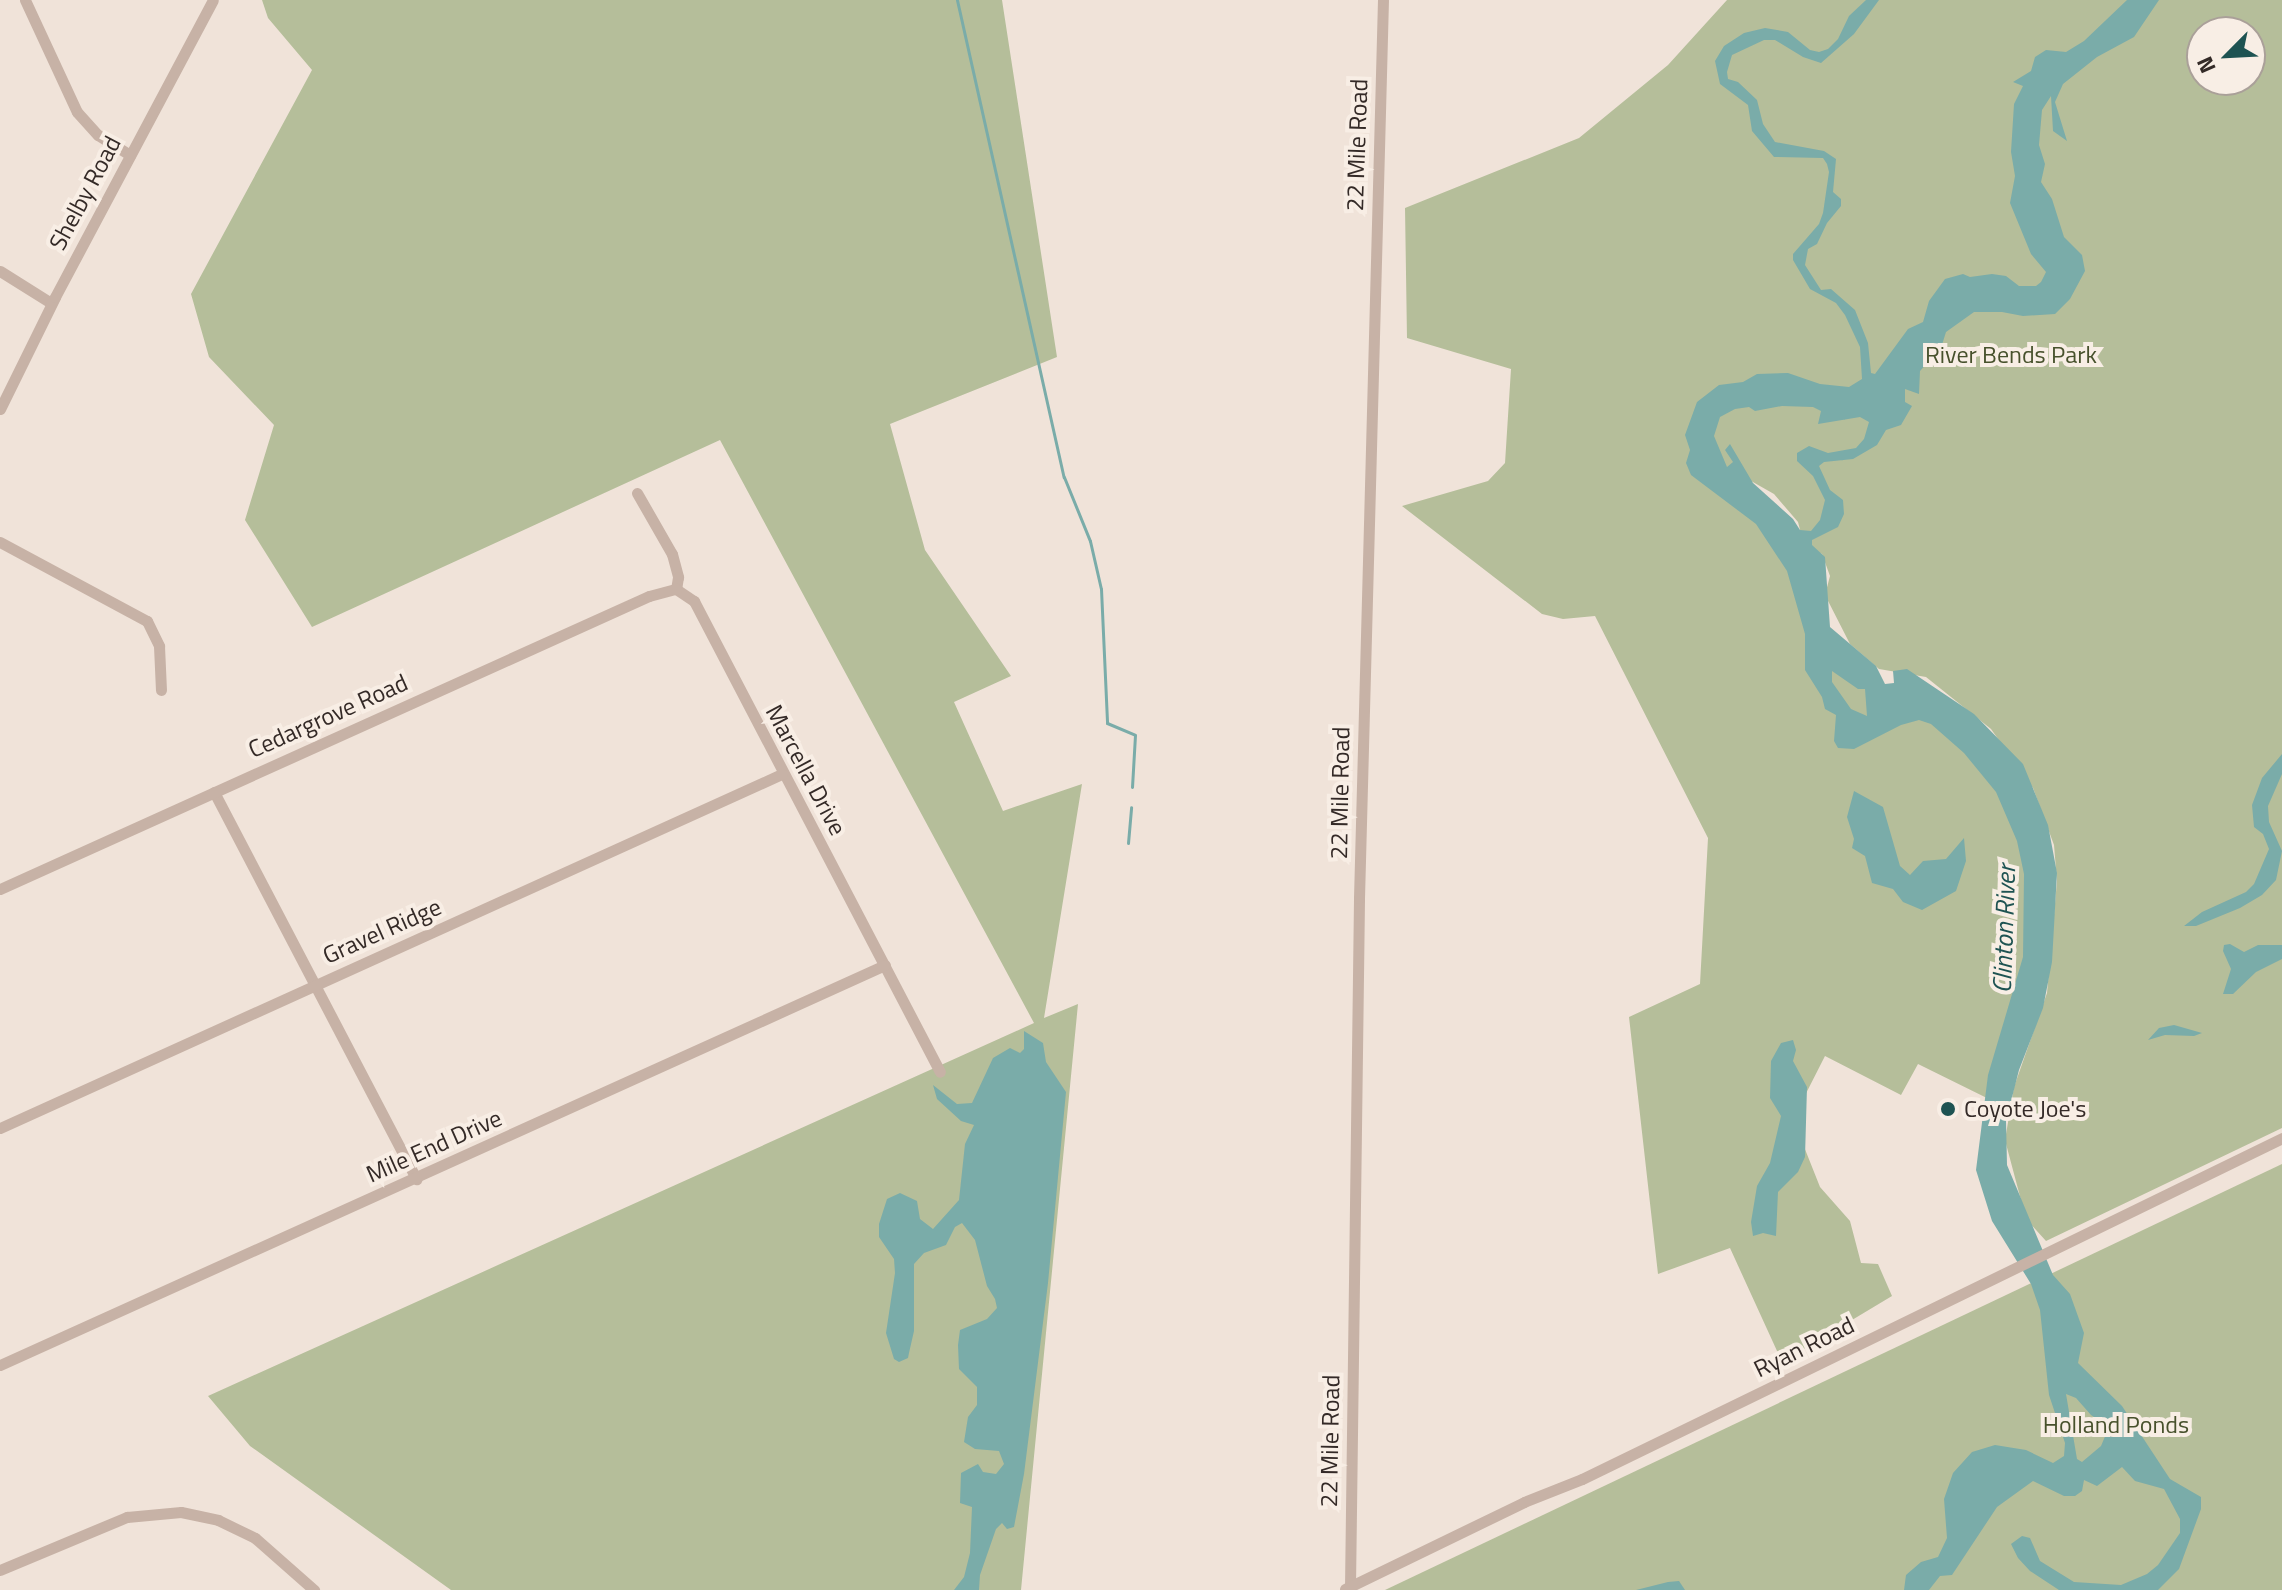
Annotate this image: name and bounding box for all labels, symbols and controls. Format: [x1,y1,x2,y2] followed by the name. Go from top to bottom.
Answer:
[2186,16,2266,96] north arrow
[2187,51,2225,79] text: N
[1340,78,1374,212] street label: 22 Mile Road
[43,131,127,255] street label: Shelby Road
[1925,341,2097,369] park label: River Bends Park
[244,668,412,764] street label: Cedargrove Road
[760,700,852,840] street label: Marcella Drive
[1324,727,1356,859] street label: 22 Mile Road
[1986,864,2022,994] water label: Clinton River
[318,892,446,970] street label: Gravel Ridge
[1964,1095,2086,1123] place label: Coyote Joe's
[1939,1100,1957,1118] marker: Coyote Joe's
[362,1103,506,1189] street label: Mile End Drive
[1749,1310,1859,1384] street label: Ryan Road
[1314,1375,1346,1507] street label: 22 Mile Road
[2043,1411,2189,1439] park label: Holland Ponds

